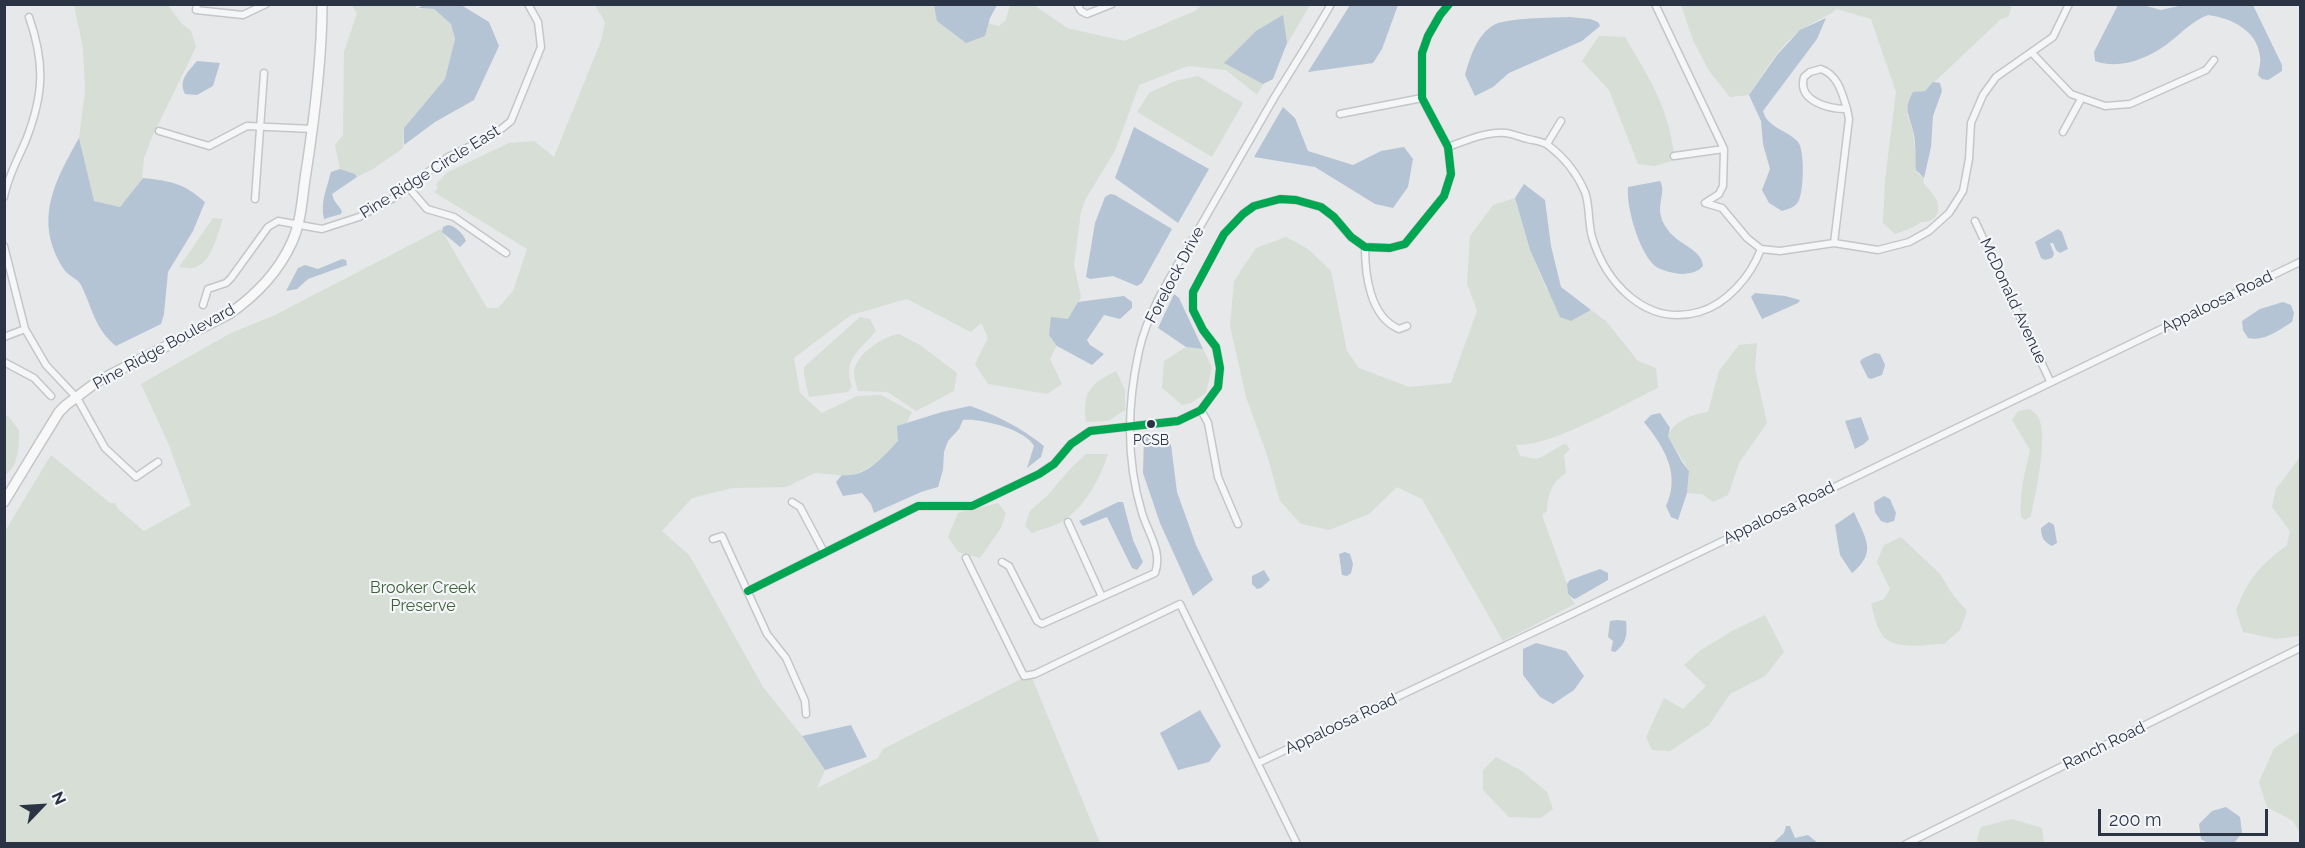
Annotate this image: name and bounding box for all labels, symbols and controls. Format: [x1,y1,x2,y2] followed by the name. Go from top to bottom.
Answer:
[356,121,504,223] street label: Pine Ridge Circle East
[1142,223,1208,327] street label: Forelock Drive
[1976,235,2050,367] street label: McDonald Avenue
[2158,267,2276,337] street label: Appaloosa Road
[90,300,238,394] street label: Pine Ridge Boulevard
[1145,418,1157,430] marker: PCSB
[1133,433,1169,449] place label: PCSB
[1720,478,1838,548] street label: Appaloosa Road
[370,578,476,616] park label: Brooker Creek Preserve
[1282,690,1400,758] street label: Appaloosa Road
[2060,718,2148,774] street label: Ranch Road
[12,776,72,836] north arrow
[48,789,70,808] text: N
[2101,797,2270,835] scale bar
[2109,809,2162,830] text: 200 m

